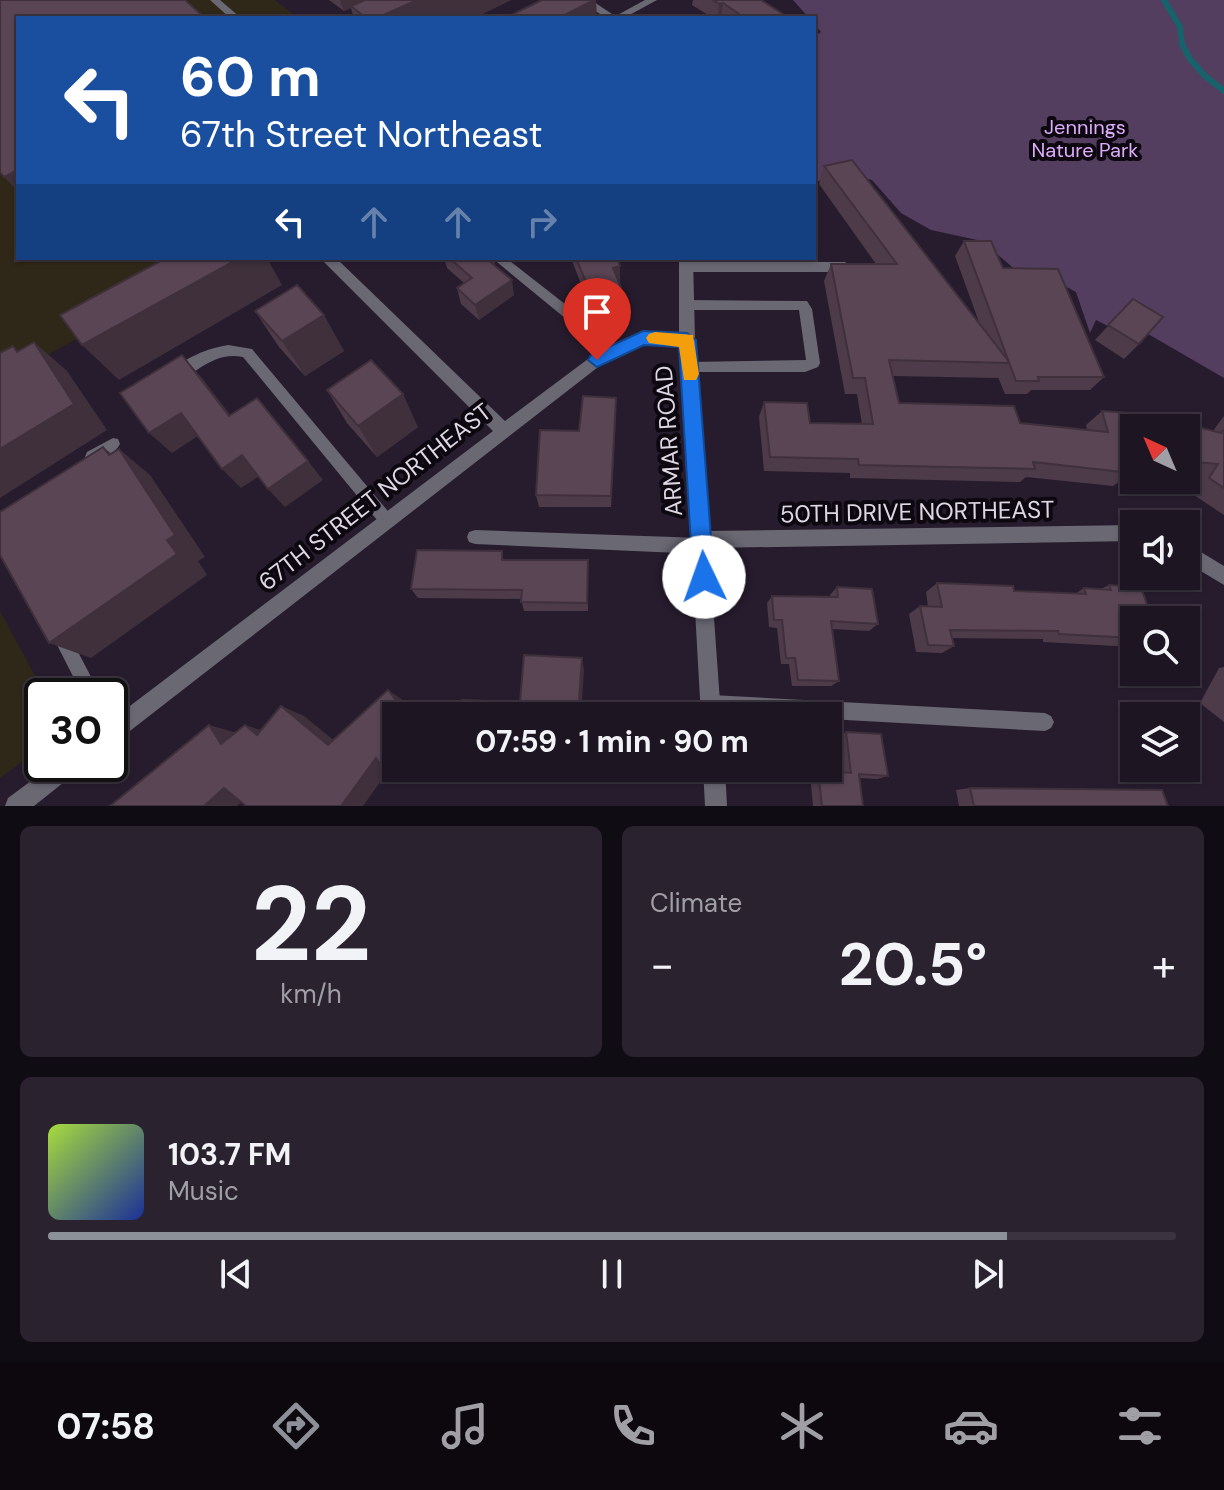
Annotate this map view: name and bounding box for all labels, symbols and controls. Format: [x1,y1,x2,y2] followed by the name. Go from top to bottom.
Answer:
[180,40,321,113] text: 60 m
[48,48,152,152] icon: left
[180,111,543,158] text: 67th Street Northeast
[1032,114,1138,163] park label: Jennings Nature Park
[268,200,312,244] icon: left
[352,200,396,244] icon: ahead
[436,200,480,244] icon: ahead
[520,200,564,244] icon: right
[563,278,631,360] pin
[575,290,619,334] icon: arrive
[648,365,689,517] street label: ARMAR ROAD
[252,396,497,597] street label: 67TH STREET NORTHEAST
[1120,414,1200,494] north arrow
[1120,414,1200,782] map controls
[780,494,1054,529] street label: 50TH DRIVE NORTHEAST
[1120,510,1200,590] button: sound
[662,535,746,619] position arrow
[1120,606,1200,686] button: search
[24,678,128,782] speed limit sign: 30
[1120,702,1200,782] button: layers
[475,722,749,761] text: 07:59 · 1 min · 90 m
[251,857,371,992] text: 22
[650,886,742,920] text: Climate
[839,925,987,1004] text: 20.5°
[650,936,674,994] text: −
[1152,936,1176,994] text: +
[280,977,342,1011] text: km/h
[168,1135,291,1174] text: 103.7 FM
[168,1174,239,1208] text: Music
[214,1252,258,1296] icon: previous
[590,1252,634,1296] icon: pause
[966,1252,1010,1296] icon: next
[268,1398,324,1454] icon: directions
[437,1398,493,1454] icon: music
[605,1398,661,1454] icon: phone
[774,1398,830,1454] icon: climate
[943,1398,999,1454] icon: car
[1112,1398,1168,1454] icon: filters
[56,1403,155,1450] text: 07:58

